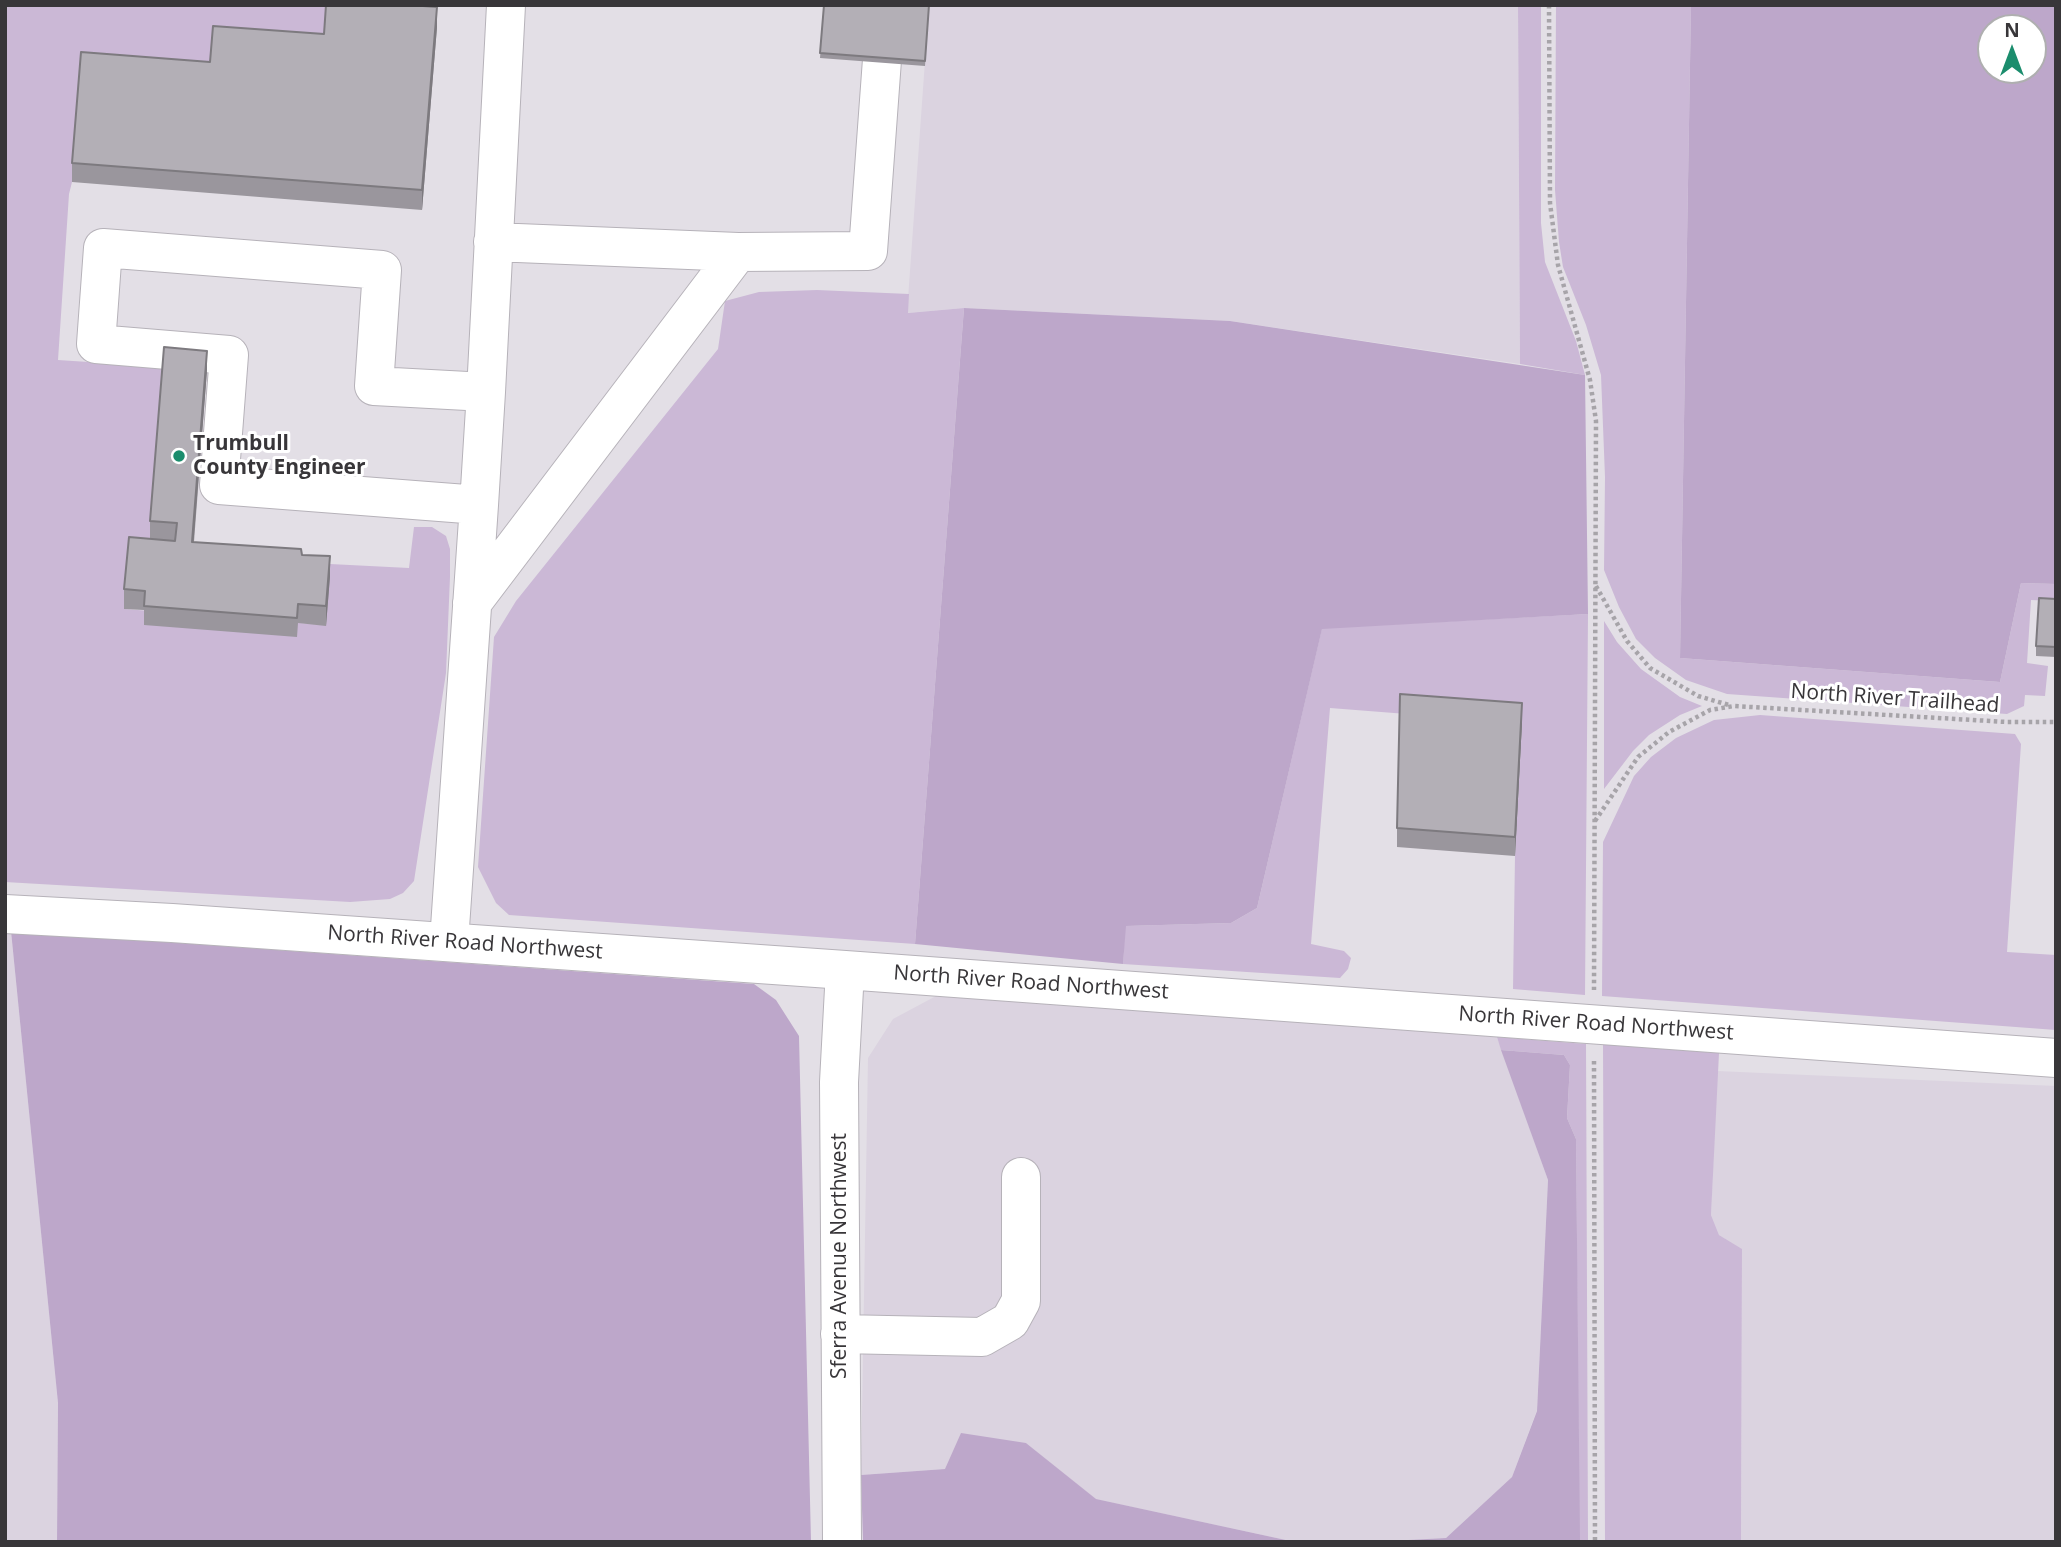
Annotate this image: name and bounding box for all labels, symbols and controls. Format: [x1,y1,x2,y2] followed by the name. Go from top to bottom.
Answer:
[1977,14,2047,84] north arrow
[2004,17,2020,43] text: N
[193,431,365,481] place label: Trumbull County Engineer
[171,448,187,464] marker: Trumbull County Engineer
[1790,679,2000,719] street label: North River Trailhead
[326,921,604,965] street label: North River Road Northwest
[892,961,1170,1005] street label: North River Road Northwest
[1457,1002,1735,1046] street label: North River Road Northwest
[827,1133,853,1379] street label: Sferra Avenue Northwest

